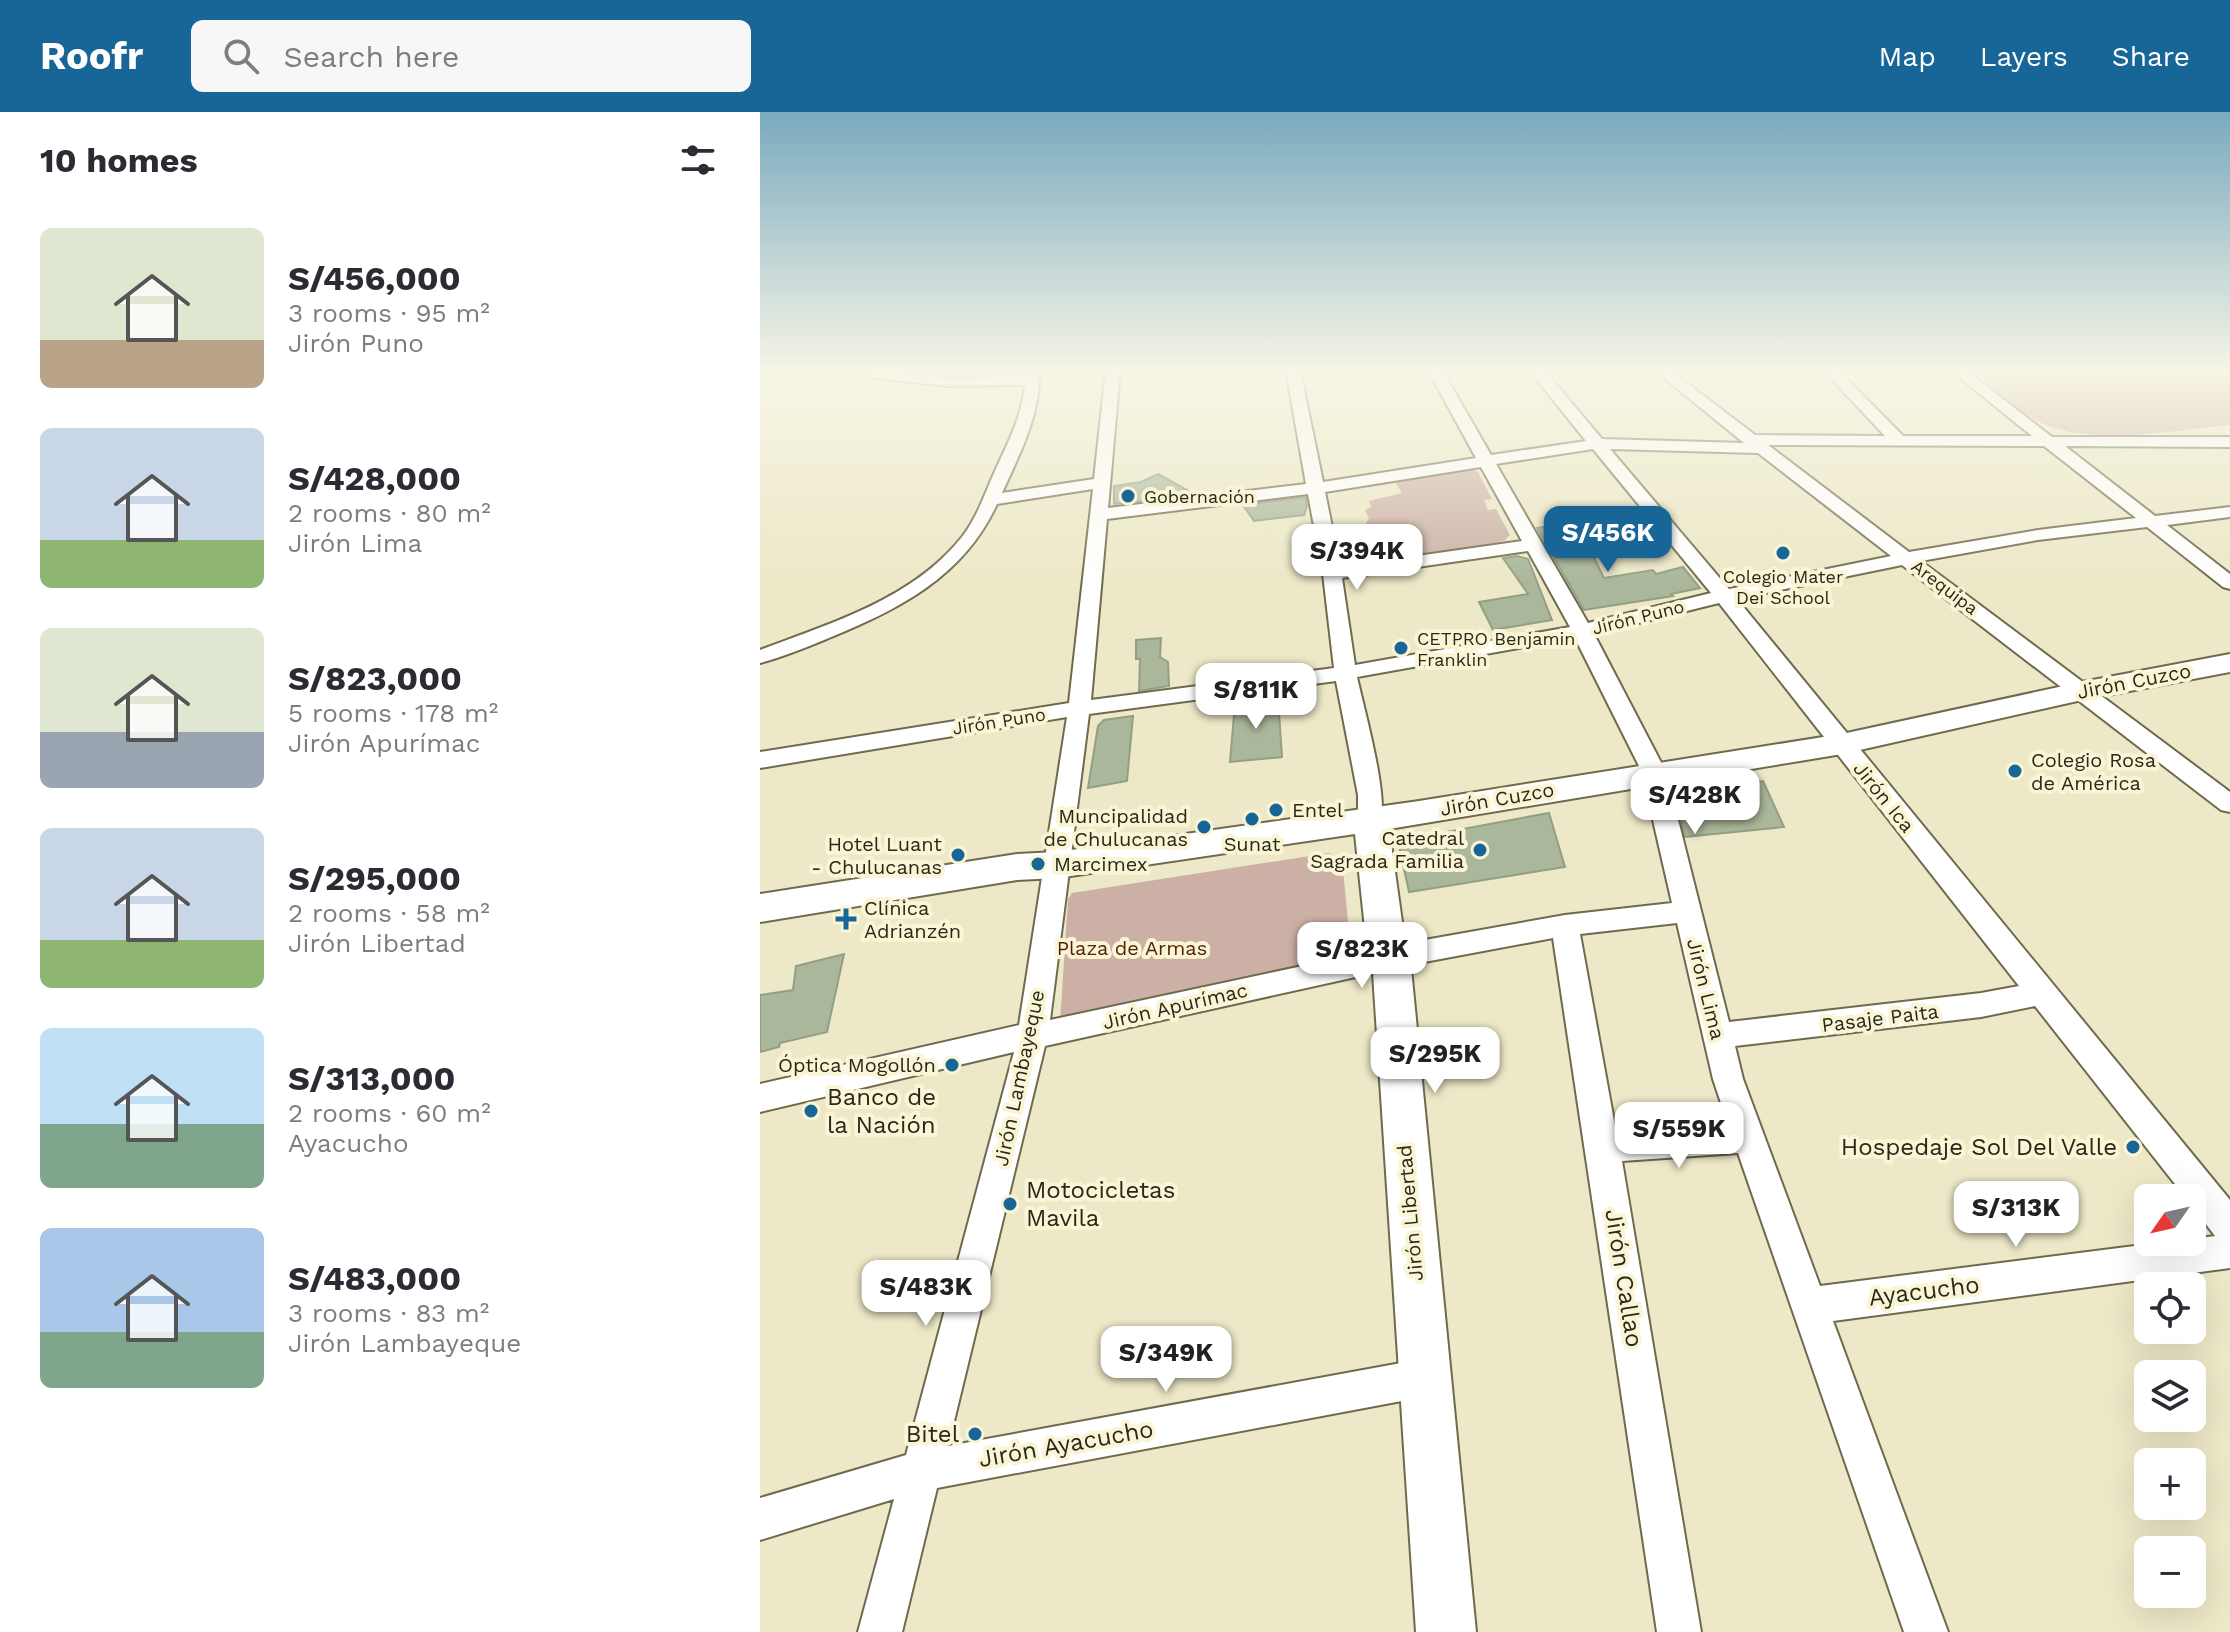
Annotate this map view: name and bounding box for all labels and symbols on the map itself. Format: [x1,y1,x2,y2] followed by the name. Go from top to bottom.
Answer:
[1144,486,1255,507] place label: Gobernación
[1119,487,1137,505] marker: Gobernación
[1543,506,1673,574] pin: S/456K
[1292,524,1422,592] pin: S/394K
[1774,544,1792,562] marker: Colegio Mater Dei School
[1908,555,1982,619] street label: Arequipa
[1723,566,1843,608] place label: Colegio Mater Dei School
[1590,595,1686,639] street label: Jirón Puno
[1417,628,1576,670] place label: CETPRO Benjamin Franklin
[1392,639,1410,657] marker: CETPRO Benjamin Franklin
[2075,658,2193,704] street label: Jirón Cuzco
[1191,663,1321,731] pin: S/811K
[951,703,1047,739] street label: Jirón Puno
[2031,748,2156,795] place label: Colegio Rosa de América
[1848,757,1920,837] street label: Jirón Ica
[2006,762,2024,780] marker: Colegio Rosa de América
[1630,768,1760,836] pin: S/428K
[1438,777,1556,821] street label: Jirón Cuzco
[1292,798,1343,822] place label: Entel
[1267,801,1285,819] marker: Entel
[1043,804,1188,851] place label: Muncipalidad de Chulucanas
[1243,810,1261,828] marker: Sunat
[1195,818,1213,836] marker: Muncipalidad de Chulucanas
[1310,826,1464,873] place label: Catedral Sagrada Familia
[811,832,943,879] place label: Hotel Luant - Chulucanas
[1224,832,1281,856] place label: Sunat
[1471,841,1489,859] marker: Catedral Sagrada Familia
[949,846,967,864] marker: Hotel Luant - Chulucanas
[1054,852,1148,876] place label: Marcimex
[1029,855,1047,873] marker: Marcimex
[864,896,961,943] place label: Clínica Adrianzén
[835,908,857,930] marker: Clínica Adrianzén
[1297,922,1427,990] pin: S/823K
[1057,936,1207,960] park label: Plaza de Armas
[1682,936,1730,1042] street label: Jirón Lima
[1100,978,1250,1034] street label: Jirón Apurímac
[989,988,1049,1168] street label: Jirón Lambayeque
[1820,999,1940,1037] street label: Pasaje Paita
[1370,1027,1500,1095] pin: S/295K
[778,1053,936,1077] place label: Óptica Mogollón
[943,1056,961,1074] marker: Óptica Mogollón
[827,1083,936,1139] place label: Banco de la Nación
[802,1102,820,1120] marker: Banco de la Nación
[1614,1102,1744,1170] pin: S/559K
[1841,1133,2117,1161] place label: Hospedaje Sol Del Valle
[2124,1138,2142,1156] marker: Hospedaje Sol Del Valle
[1392,1144,1428,1282] street label: Jirón Libertad
[1026,1176,1175,1232] place label: Motocicletas Mavila
[1951,1181,2081,1249] pin: S/313K
[2134,1184,2206,1256] north arrow
[1001,1195,1019,1213] marker: Motocicletas Mavila
[1599,1207,1649,1349] street label: Jirón Callao
[861,1260,991,1328] pin: S/483K
[1867,1270,1981,1312] street label: Ayacucho
[1101,1326,1231,1394] pin: S/349K
[976,1415,1156,1473] street label: Jirón Ayacucho
[906,1420,960,1448] place label: Bitel
[966,1425,984,1443] marker: Bitel

